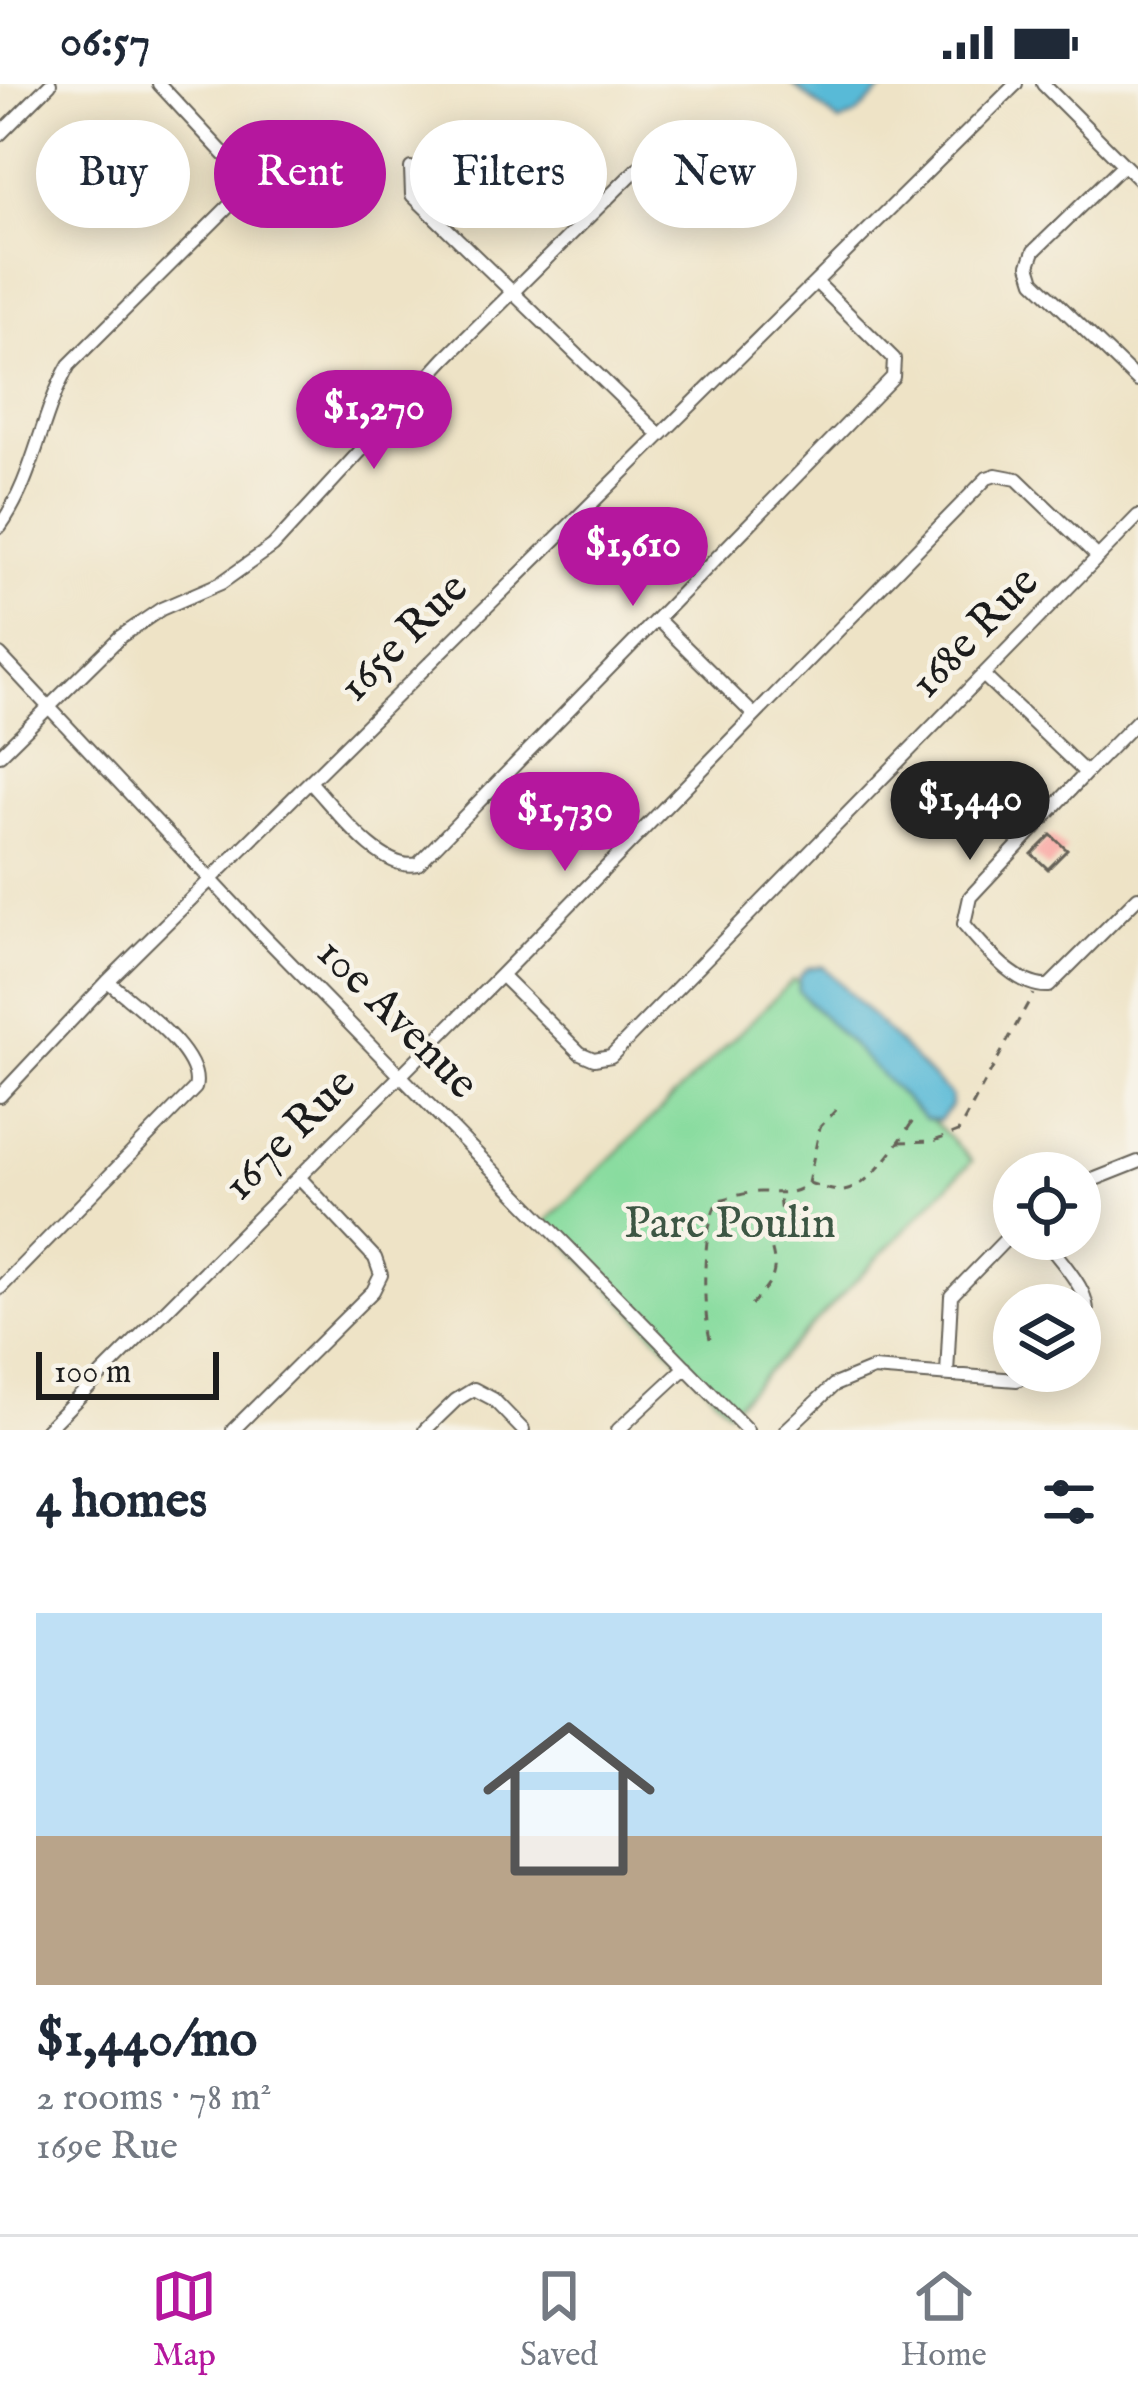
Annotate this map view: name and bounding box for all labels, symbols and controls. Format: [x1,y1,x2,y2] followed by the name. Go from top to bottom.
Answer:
[60,14,150,71] text: 06:57
[36,120,190,228] chip: Buy
[214,120,386,228] chip: Rent
[410,120,607,228] chip: Filters
[631,120,797,228] chip: New
[276,370,472,472] pin: $1,270
[323,384,425,433] text: $1,270
[535,507,731,609] pin: $1,610
[585,521,681,570] text: $1,610
[898,555,1052,711] street label: 168e Rue
[327,561,481,715] street label: 165e Rue
[872,761,1068,863] pin: $1,440
[467,772,663,874] pin: $1,730
[918,775,1022,824] text: $1,440
[517,786,613,835] text: $1,730
[304,926,490,1112] street label: 10e Avenue
[211,1056,369,1214] street label: 167e Rue
[993,1152,1101,1392] map controls
[993,1152,1101,1260] button: locate
[624,1196,836,1253] park label: Parc Poulin
[993,1284,1101,1392] button: layers
[36,1346,219,1399] scale bar
[54,1352,131,1394] text: 100 m
[1036,1469,1102,1535] icon: filters
[36,1470,207,1535] text: 4 homes
[461,1691,677,1907] icon: home
[36,2009,257,2074] text: $1,440/mo
[36,2074,272,2123] text: 2 rooms · 78 m²
[36,2123,178,2172] text: 169e Rue
[151,2263,217,2377] tab: Map
[520,2263,598,2377] tab: Saved
[901,2263,987,2377] tab: Home

